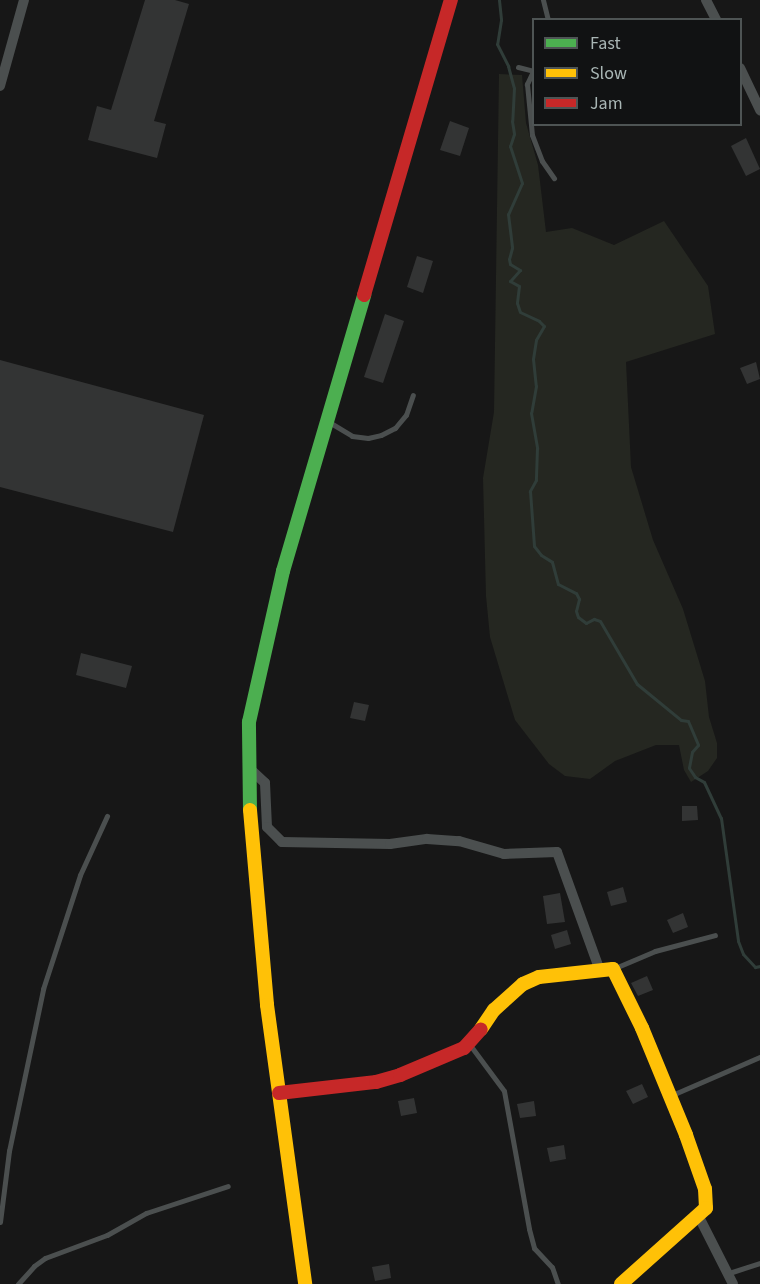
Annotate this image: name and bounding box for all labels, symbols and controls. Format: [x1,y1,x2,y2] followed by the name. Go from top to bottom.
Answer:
[532,18,742,126] legend
[590,31,621,56] text: Fast
[590,61,627,86] text: Slow
[590,91,623,116] text: Jam

